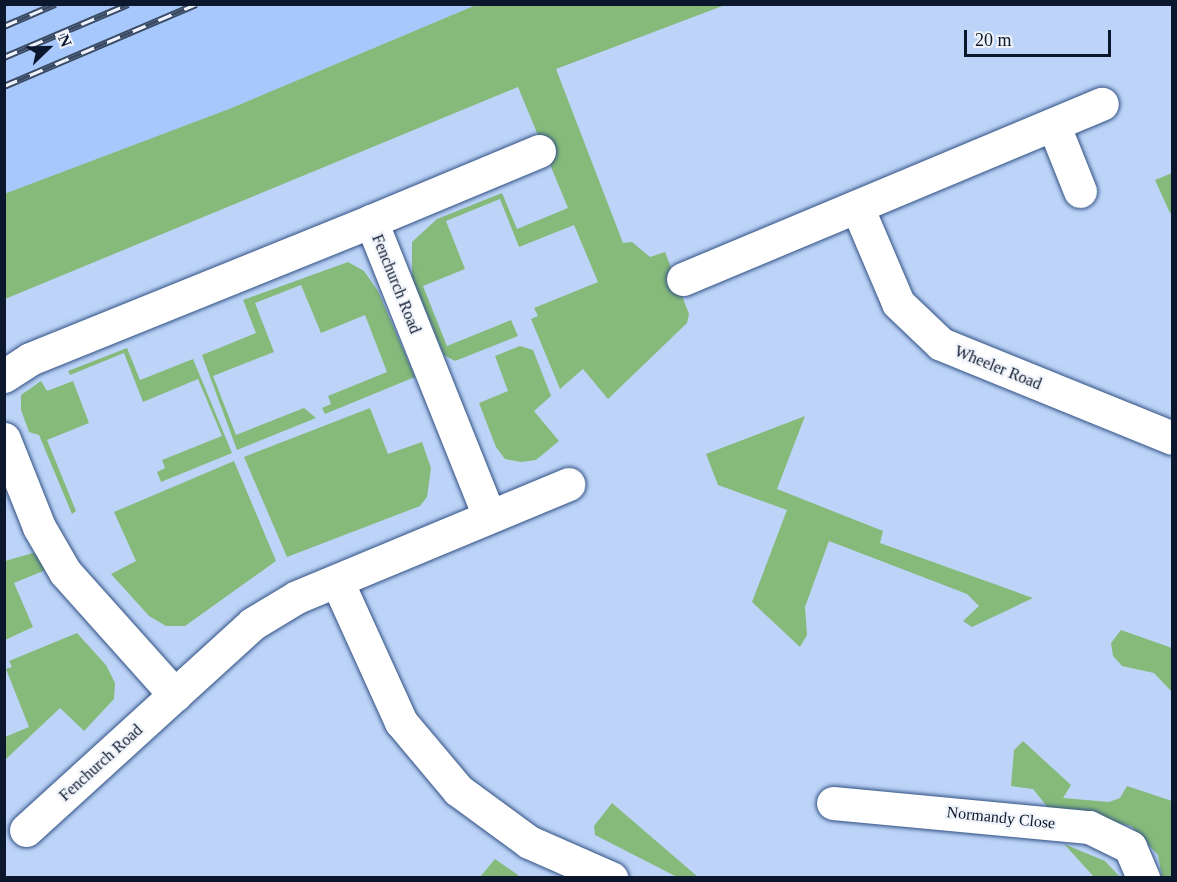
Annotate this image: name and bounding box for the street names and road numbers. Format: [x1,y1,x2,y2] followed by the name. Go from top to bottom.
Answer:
[367,232,425,336] street label: Fenchurch Road
[952,342,1044,394] street label: Wheeler Road
[55,721,147,805] street label: Fenchurch Road
[946,803,1056,833] street label: Normandy Close

